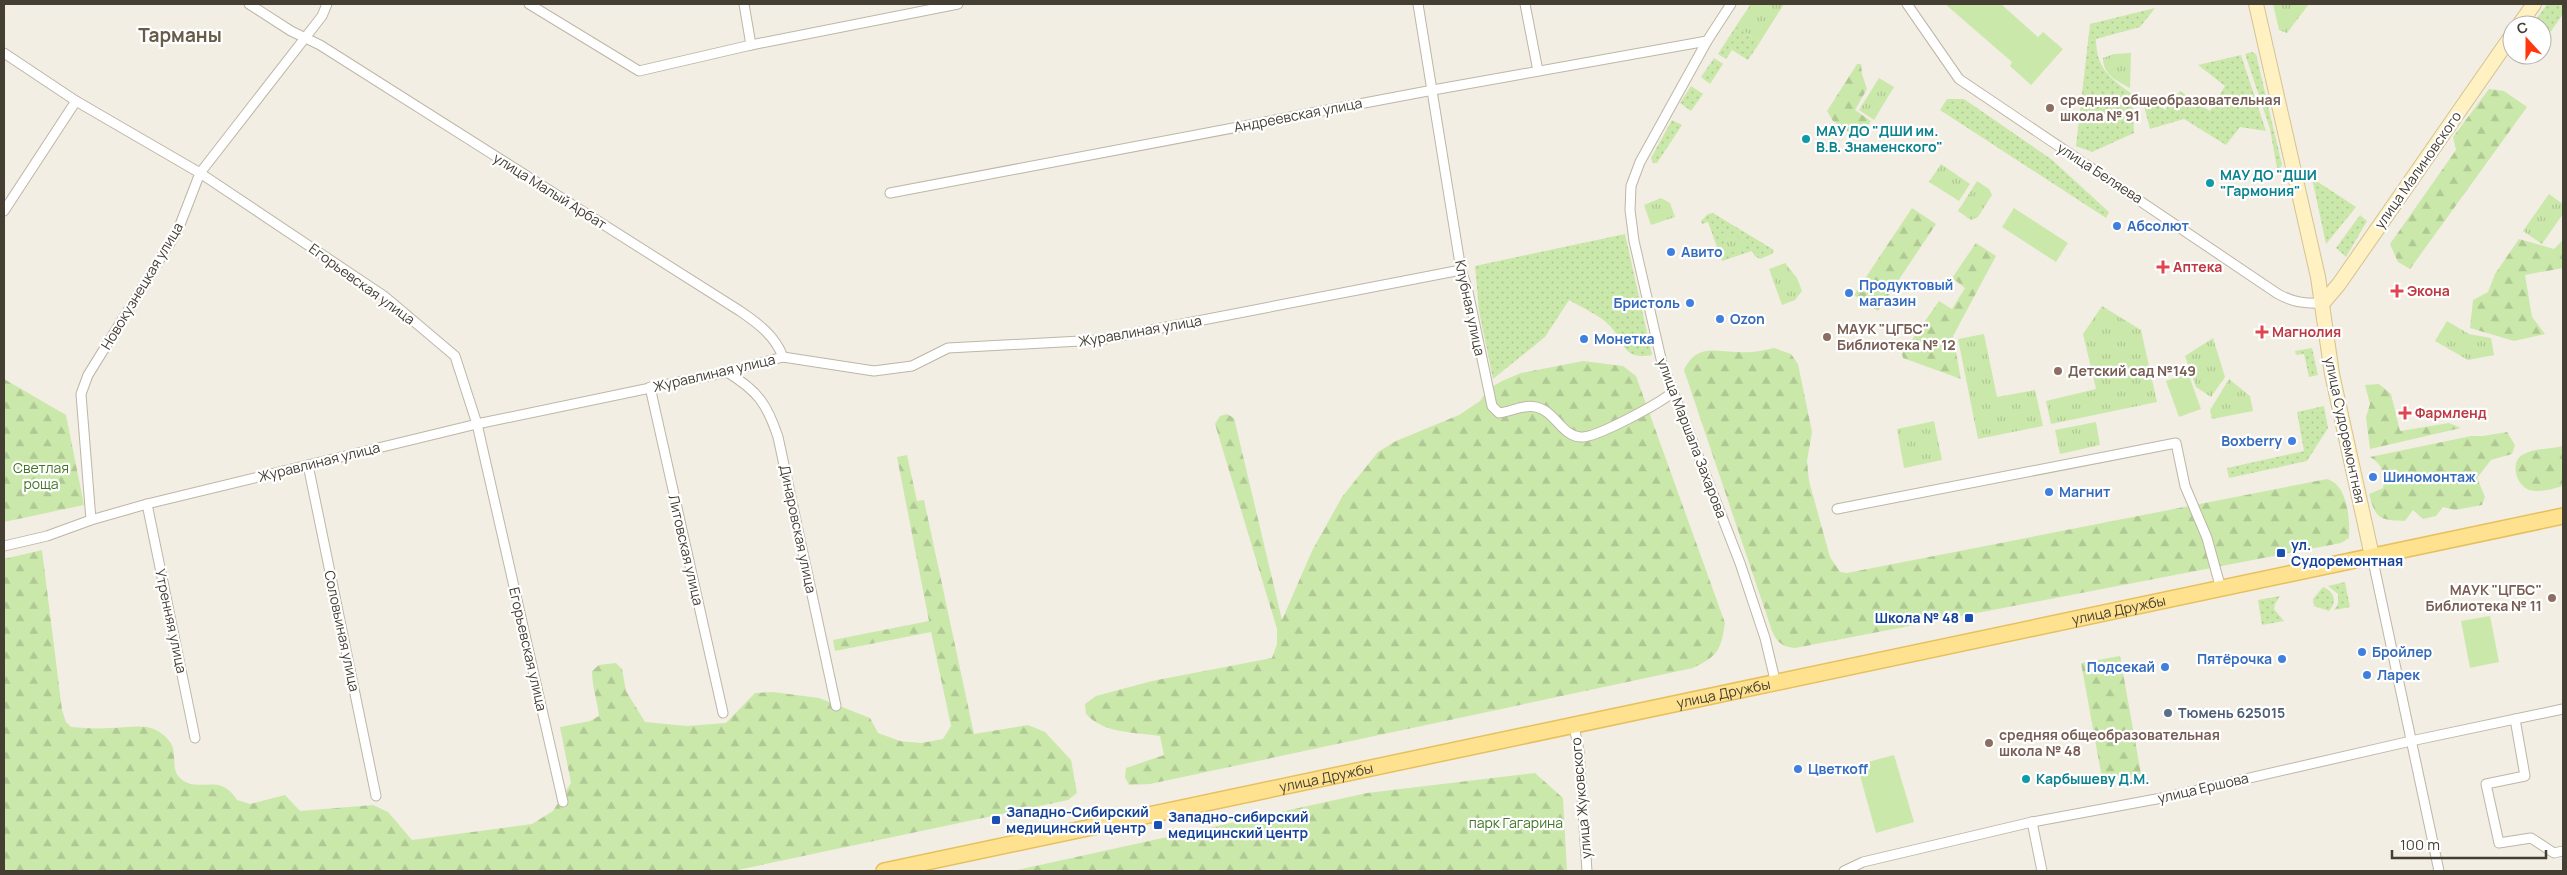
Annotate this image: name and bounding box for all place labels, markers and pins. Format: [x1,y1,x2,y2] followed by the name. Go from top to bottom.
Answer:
[2060,90,2281,125] place label: средняя общеобразовательная школа № 91
[2044,102,2056,114] marker: средняя общеобразовательная школа № 91
[1816,121,1943,156] place label: МАУ ДО "ДШИ им. В.В. Знаменского"
[1800,133,1812,145] marker: МАУ ДО "ДШИ им. В.В. Знаменского"
[2220,165,2317,200] place label: МАУ ДО "ДШИ "Гармония"
[2204,177,2216,189] marker: МАУ ДО "ДШИ "Гармония"
[2127,216,2189,235] place label: Абсолют
[2111,220,2123,232] marker: Абсолют
[1681,242,1723,261] place label: Авито
[1665,246,1677,258] marker: Авито
[2173,257,2222,276] place label: Аптека
[2157,261,2169,273] marker: Аптека
[1859,275,1953,310] place label: Продуктовый магазин
[2407,281,2450,300] place label: Экона
[2391,285,2403,297] marker: Экона
[1843,287,1855,299] marker: Продуктовый магазин
[1614,293,1680,312] place label: Бристоль
[1684,297,1696,309] marker: Бристоль
[1730,309,1765,328] place label: Ozon
[1714,313,1726,325] marker: Ozon
[1837,319,1956,354] place label: МАУК "ЦГБС" Библиотека № 12
[2272,322,2341,341] place label: Магнолия
[2256,326,2268,338] marker: Магнолия
[1594,329,1655,348] place label: Монетка
[1821,331,1833,343] marker: МАУК "ЦГБС" Библиотека № 12
[1578,333,1590,345] marker: Монетка
[2068,361,2196,380] place label: Детский сад №149
[2052,365,2064,377] marker: Детский сад №149
[2415,403,2487,422] place label: Фармленд
[2399,407,2411,419] marker: Фармленд
[2221,431,2282,450] place label: Boxberry
[2286,435,2298,447] marker: Boxberry
[2383,467,2476,486] place label: Шиномонтаж
[2367,471,2379,483] marker: Шиномонтаж
[2059,482,2111,501] place label: Магнит
[2043,486,2055,498] marker: Магнит
[2291,535,2403,570] place label: ул. Судоремонтная
[2275,547,2287,559] marker: ул. Судоремонтная
[2426,580,2542,615] place label: МАУК "ЦГБС" Библиотека № 11
[2546,592,2558,604] marker: МАУК "ЦГБС" Библиотека № 11
[1875,608,1959,627] place label: Школа № 48
[1963,612,1975,624] marker: Школа № 48
[2372,642,2433,661] place label: Бройлер
[2356,646,2368,658] marker: Бройлер
[2197,649,2272,668] place label: Пятёрочка
[2276,653,2288,665] marker: Пятёрочка
[2087,657,2155,676] place label: Подсекай
[2159,661,2171,673] marker: Подсекай
[2377,665,2420,684] place label: Ларек
[2361,669,2373,681] marker: Ларек
[2178,703,2285,722] place label: Тюмень 625015
[2162,707,2174,719] marker: Тюмень 625015
[1999,725,2220,760] place label: средняя общеобразовательная школа № 48
[1983,737,1995,749] marker: средняя общеобразовательная школа № 48
[1808,759,1868,778] place label: Цветкоff
[1792,763,1804,775] marker: Цветкоff
[2036,769,2149,788] place label: Карбышеву Д.М.
[2020,773,2032,785] marker: Карбышеву Д.М.
[1006,802,1149,837] place label: Западно-Сибирский медицинский центр
[1168,807,1309,842] place label: Западно-сибирский медицинский центр
[990,814,1002,826] marker: Западно-Сибирский медицинский центр
[1152,819,1164,831] marker: Западно-сибирский медицинский центр

